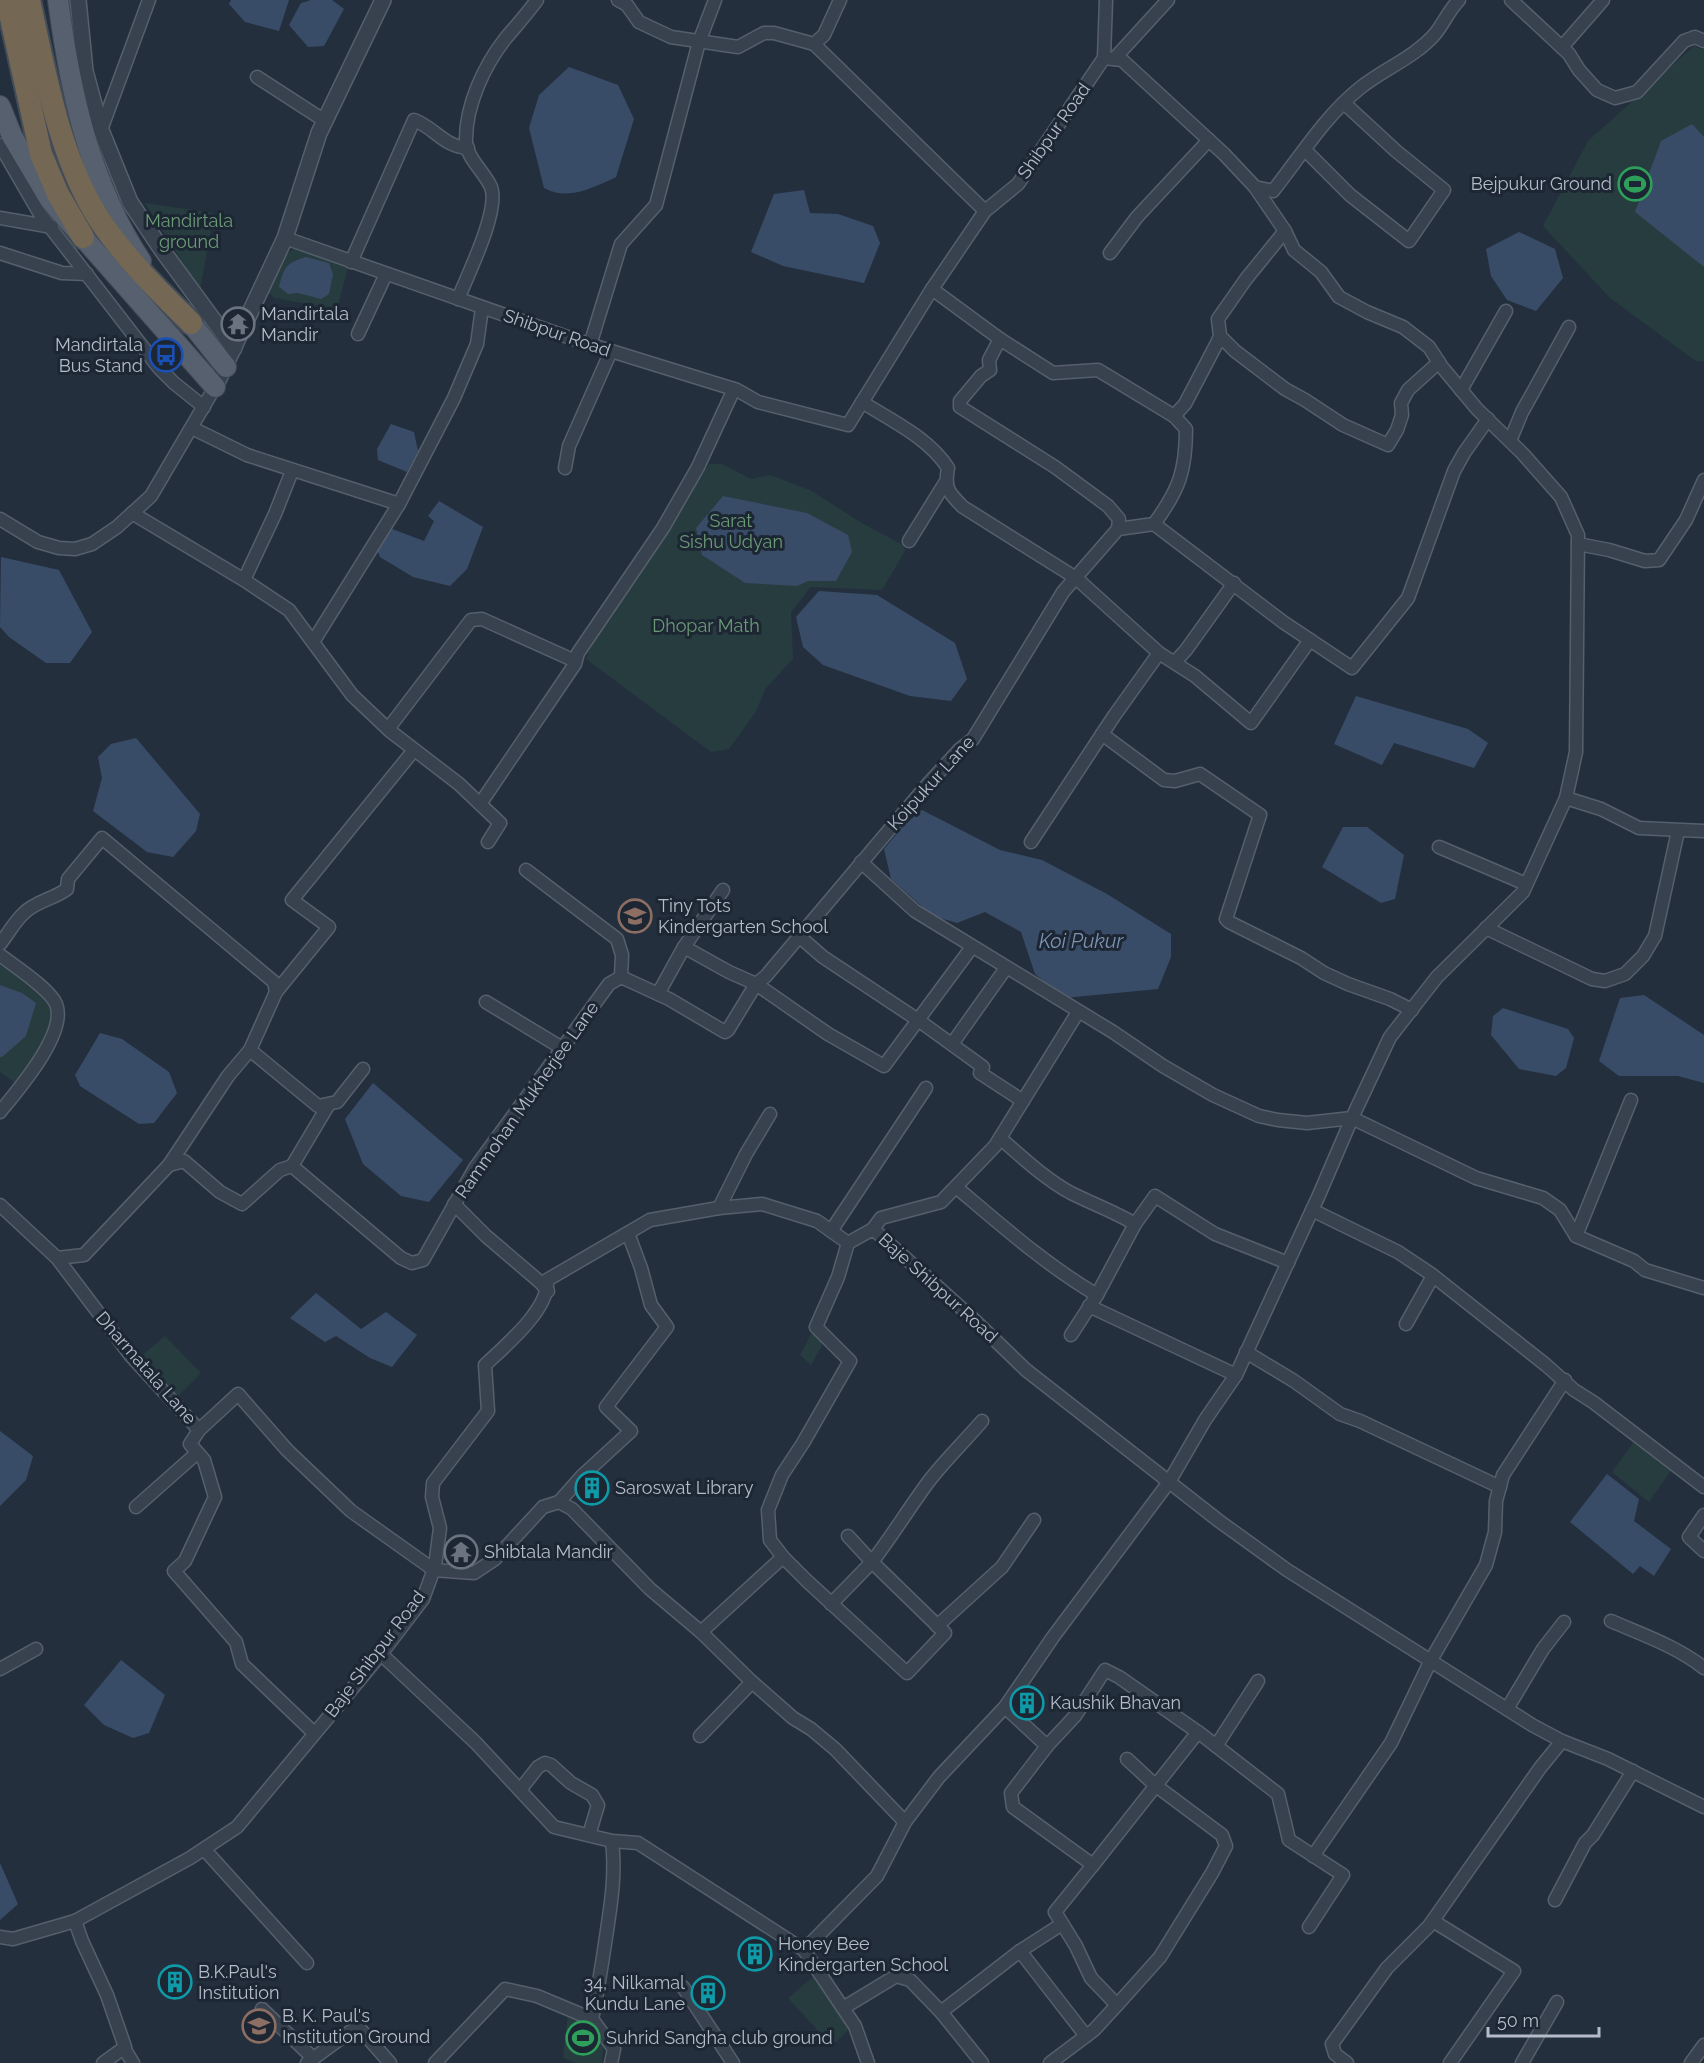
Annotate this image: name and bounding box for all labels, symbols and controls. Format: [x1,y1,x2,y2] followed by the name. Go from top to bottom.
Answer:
[1013,79,1094,183] street label: Shibpur Road
[1617,166,1653,202] sports icon: Bejpukur Ground
[1471,173,1612,194] place label: Bejpukur Ground
[145,210,233,252] park label: Mandirtala ground
[261,303,349,345] place label: Mandirtala Mandir
[501,304,613,361] street label: Shibpur Road
[220,306,256,342] temple icon: Mandirtala Mandir
[55,334,143,376] place label: Mandirtala Bus Stand
[148,337,184,373] bus stop icon: Mandirtala Bus Stand
[679,510,783,552] park label: Sarat Sishu Udyan
[652,615,760,636] park label: Dhopar Math
[883,731,979,834] street label: Koipukur Lane
[658,895,828,937] place label: Tiny Tots Kindergarten School
[617,898,653,934] school or university icon: Tiny Tots Kindergarten School
[1039,929,1124,953] water label: Koi Pukur
[451,997,603,1202] street label: Rammohan Mukherjee Lane
[874,1229,1002,1347] street label: Baje Shibpur Road
[92,1307,201,1429] street label: Dharmatala Lane
[574,1470,610,1506] building icon: Saroswat Library
[615,1477,754,1498] place label: Saroswat Library
[443,1534,479,1570] temple icon: Shibtala Mandir
[484,1541,614,1562] place label: Shibtala Mandir
[320,1586,429,1721] street label: Baje Shibpur Road
[1009,1685,1045,1721] building icon: Kaushik Bhavan
[1050,1692,1181,1713] place label: Kaushik Bhavan
[778,1933,948,1975] place label: Honey Bee Kindergarten School
[737,1936,773,1972] building icon: Honey Bee Kindergarten School
[198,1961,280,2003] place label: B.K.Paul's Institution
[157,1964,193,2000] building icon: B.K.Paul's Institution
[584,1972,685,2014] place label: 34, Nilkamal Kundu Lane
[690,1975,726,2011] building icon: 34, Nilkamal Kundu Lane
[1488,2000,1599,2038] scale bar
[282,2005,430,2047] place label: B. K. Paul's Institution Ground
[241,2008,277,2044] school or university icon: B. K. Paul's Institution Ground
[1497,2010,1539,2031] text: 50 m
[565,2020,601,2056] sports icon: Suhrid Sangha club ground
[606,2027,833,2048] place label: Suhrid Sangha club ground

